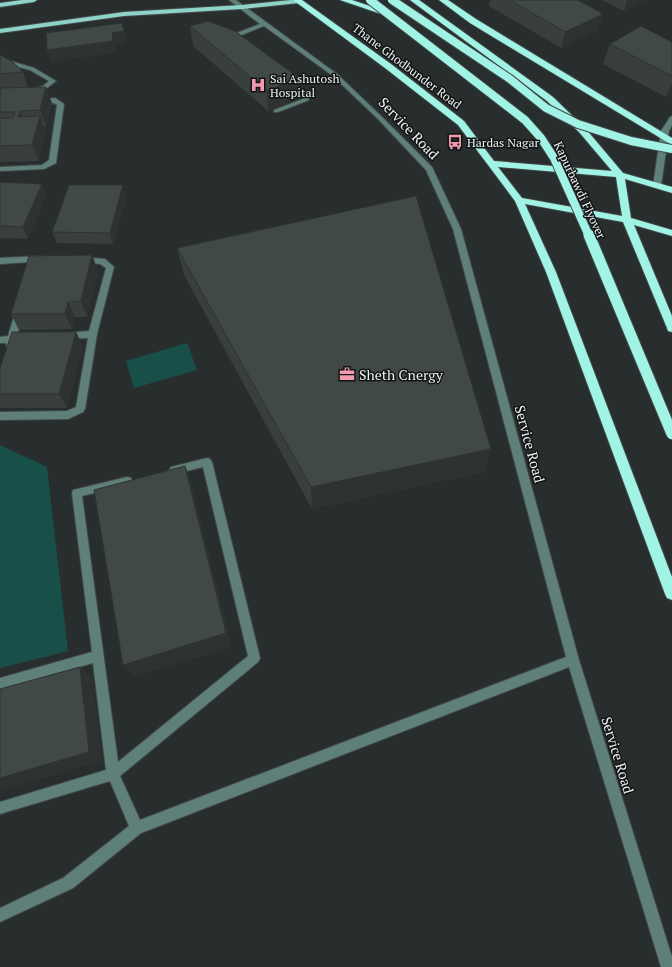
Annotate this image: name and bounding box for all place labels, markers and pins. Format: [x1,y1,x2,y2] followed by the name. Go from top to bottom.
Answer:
[270,71,339,100] place label: Sai Ashutosh Hospital
[249,76,267,94] hospital icon: Sai Ashutosh Hospital
[446,133,464,151] bus stop icon: Hardas Nagar
[467,135,539,150] place label: Hardas Nagar
[338,365,356,383] office icon: Sheth Cnergy
[359,365,444,384] place label: Sheth Cnergy

